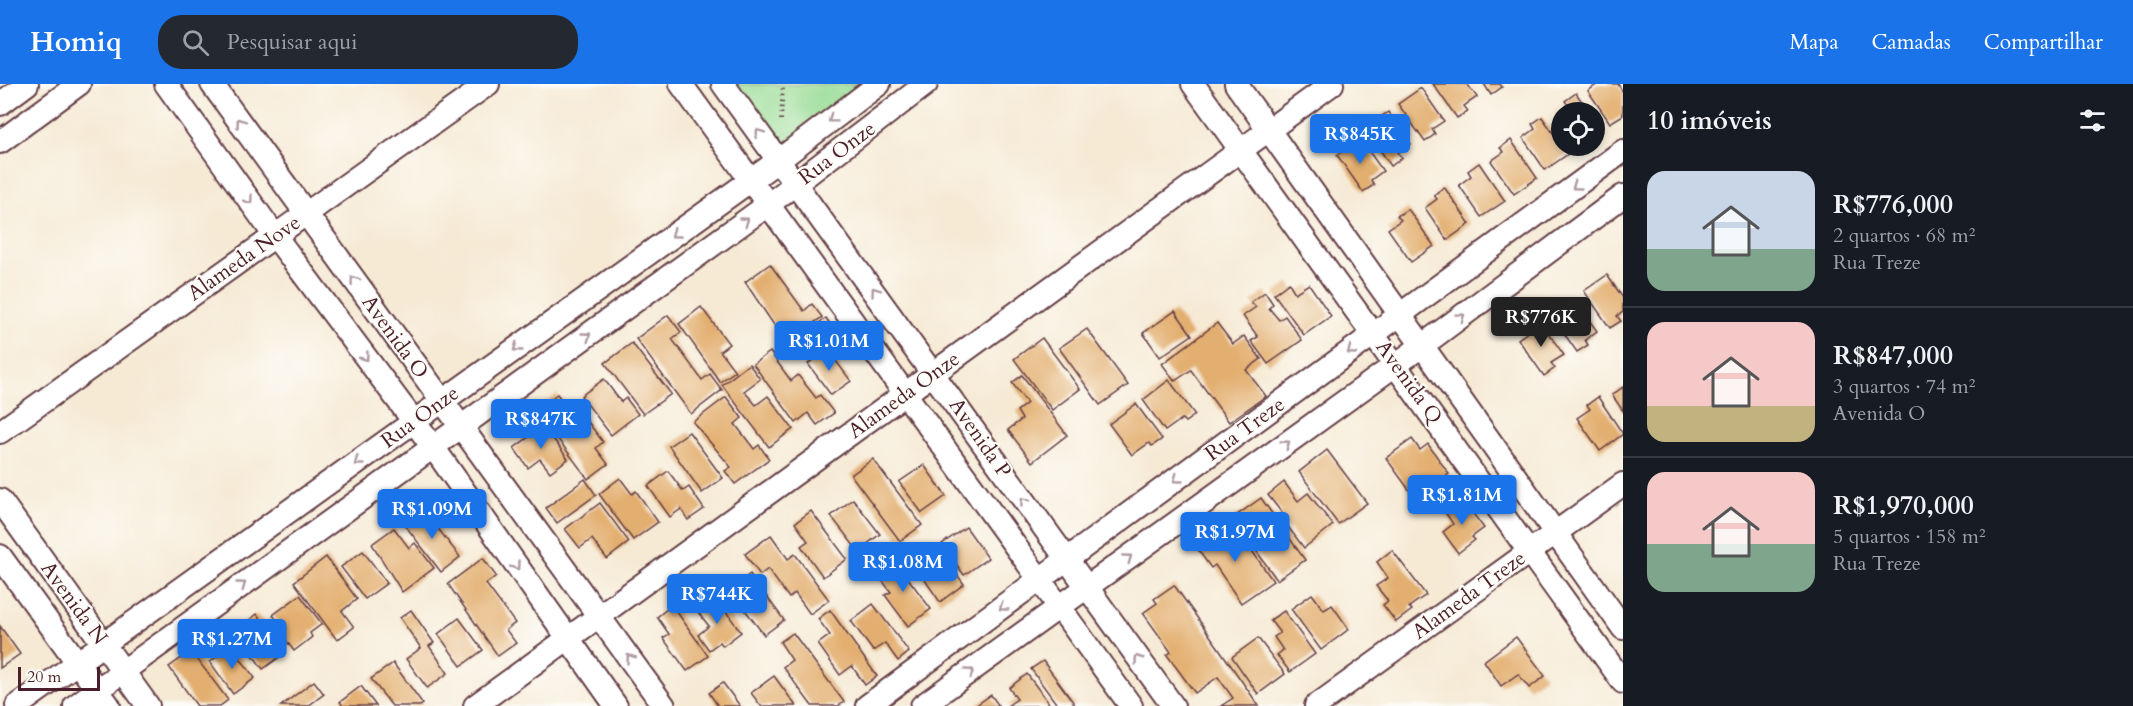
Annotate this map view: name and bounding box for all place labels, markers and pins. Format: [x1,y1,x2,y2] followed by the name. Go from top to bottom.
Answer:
[1311,114,1409,165] pin: R$845K
[1492,297,1590,348] pin: R$776K
[774,321,884,372] pin: R$1.01M
[492,399,590,450] pin: R$847K
[1407,475,1517,526] pin: R$1.81M
[377,489,487,540] pin: R$1.09M
[1180,512,1290,563] pin: R$1.97M
[848,542,958,593] pin: R$1.08M
[668,574,766,625] pin: R$744K
[177,619,287,670] pin: R$1.27M

